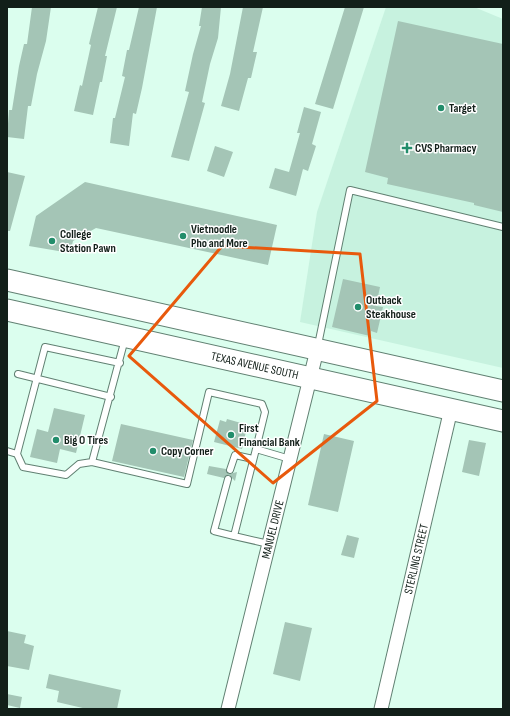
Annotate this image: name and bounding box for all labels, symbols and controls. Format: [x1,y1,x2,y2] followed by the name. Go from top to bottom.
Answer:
[449,101,476,116] place label: Target
[436,103,446,113] marker: Target
[415,141,477,156] place label: CVS Pharmacy
[402,143,412,153] marker: CVS Pharmacy
[191,222,248,251] place label: Vietnoodle Pho and More
[60,227,116,256] place label: College Station Pawn
[178,231,188,241] marker: Vietnoodle Pho and More
[47,236,57,246] marker: College Station Pawn
[366,293,416,322] place label: Outback Steakhouse
[353,302,363,312] marker: Outback Steakhouse
[210,349,300,383] street label: TEXAS AVENUE SOUTH
[239,421,300,450] place label: First Financial Bank
[226,430,236,440] marker: First Financial Bank
[64,433,109,448] place label: Big O Tires
[51,435,61,445] marker: Big O Tires
[161,444,214,459] place label: Copy Corner
[148,446,158,456] marker: Copy Corner
[259,499,288,560] street label: MANUEL DRIVE
[401,522,432,596] street label: STERLING STREET

